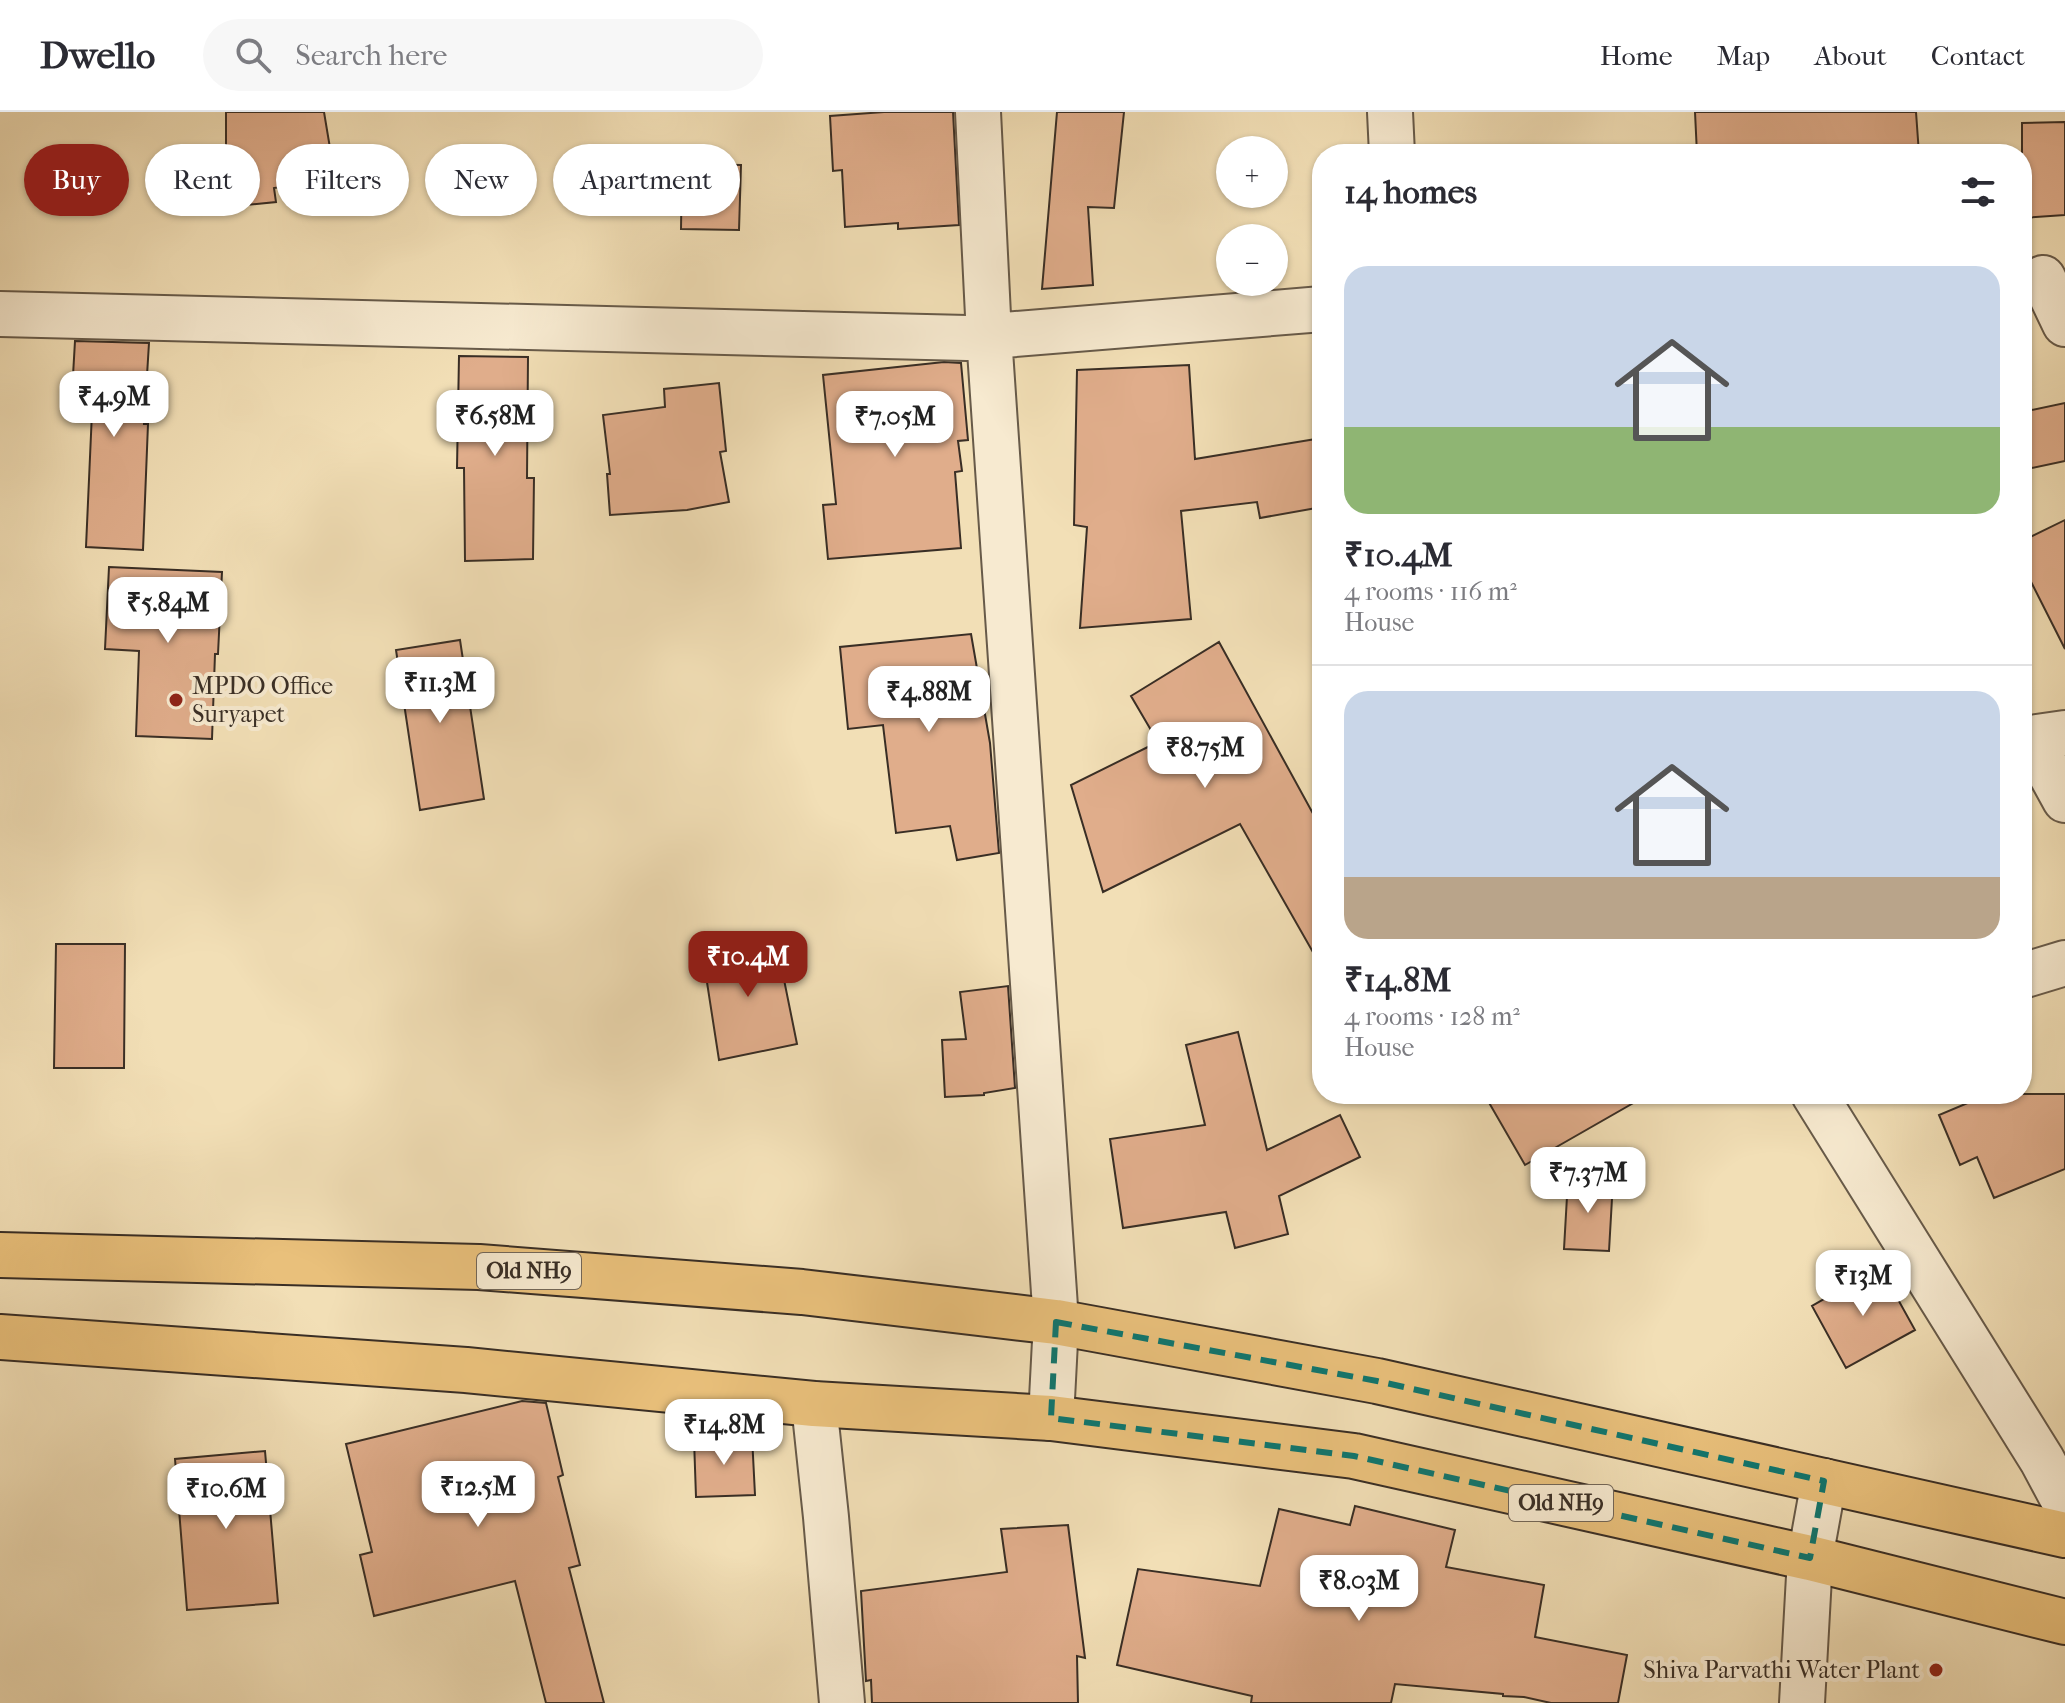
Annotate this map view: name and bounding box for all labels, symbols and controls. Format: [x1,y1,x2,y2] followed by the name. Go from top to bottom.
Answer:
[203,19,763,91] search box
[40,33,155,78] text: Dwello
[231,33,275,77] icon: search
[295,38,447,73] text: Search here
[1600,39,1673,72] text: Home
[1717,39,1770,72] text: Map
[1814,39,1887,72] text: About
[1931,39,2025,72] text: Contact
[1216,136,1288,296] map controls
[1216,136,1288,208] button: +
[24,144,129,216] chip: Buy
[145,144,260,216] chip: Rent
[276,144,409,216] chip: Filters
[425,144,537,216] chip: New
[553,144,740,216] chip: Apartment
[1956,170,2000,214] icon: filters
[1344,172,1477,212] text: 14 homes
[1216,224,1288,296] button: −
[1600,318,1744,462] icon: home
[58,371,170,439] pin: ₹4.9M
[78,381,150,412] text: ₹4.9M
[430,390,560,458] pin: ₹6.58M
[830,391,960,459] pin: ₹7.05M
[454,400,536,431] text: ₹6.58M
[854,401,936,432] text: ₹7.05M
[1344,535,1453,575] text: ₹10.4M
[1344,576,1517,607] text: 4 rooms · 116 m²
[103,577,233,645] pin: ₹5.84M
[126,587,210,618] text: ₹5.84M
[1344,607,1414,638] text: House
[375,657,505,725] pin: ₹11.3M
[864,666,994,734] pin: ₹4.88M
[404,667,476,698] text: ₹11.3M
[192,672,333,728] place label: MPDO Office Suryapet
[886,676,972,707] text: ₹4.88M
[167,691,185,709] marker: MPDO Office Suryapet
[1140,722,1270,790] pin: ₹8.75M
[1165,732,1245,763] text: ₹8.75M
[1600,743,1744,887] icon: home
[683,931,813,999] pin: ₹10.4M
[706,941,790,972] text: ₹10.4M
[1344,960,1451,1000] text: ₹14.8M
[1344,1001,1520,1032] text: 4 rooms · 128 m²
[1344,1032,1414,1063] text: House
[1523,1147,1653,1215] pin: ₹7.37M
[1549,1157,1627,1188] text: ₹7.37M
[1816,1250,1910,1318] pin: ₹13M
[477,1253,581,1289] road number: Old NH9
[1834,1260,1892,1291] text: ₹13M
[659,1399,789,1467] pin: ₹14.8M
[683,1409,765,1440] text: ₹14.8M
[413,1461,543,1529] pin: ₹12.5M
[161,1463,291,1531] pin: ₹10.6M
[440,1471,516,1502] text: ₹12.5M
[185,1473,267,1504] text: ₹10.6M
[1509,1485,1613,1521] road number: Old NH9
[1294,1555,1424,1623] pin: ₹8.03M
[1318,1565,1400,1596] text: ₹8.03M
[1643,1656,1920,1684] place label: Shiva Parvathi Water Plant
[1927,1661,1945,1679] marker: Shiva Parvathi Water Plant

